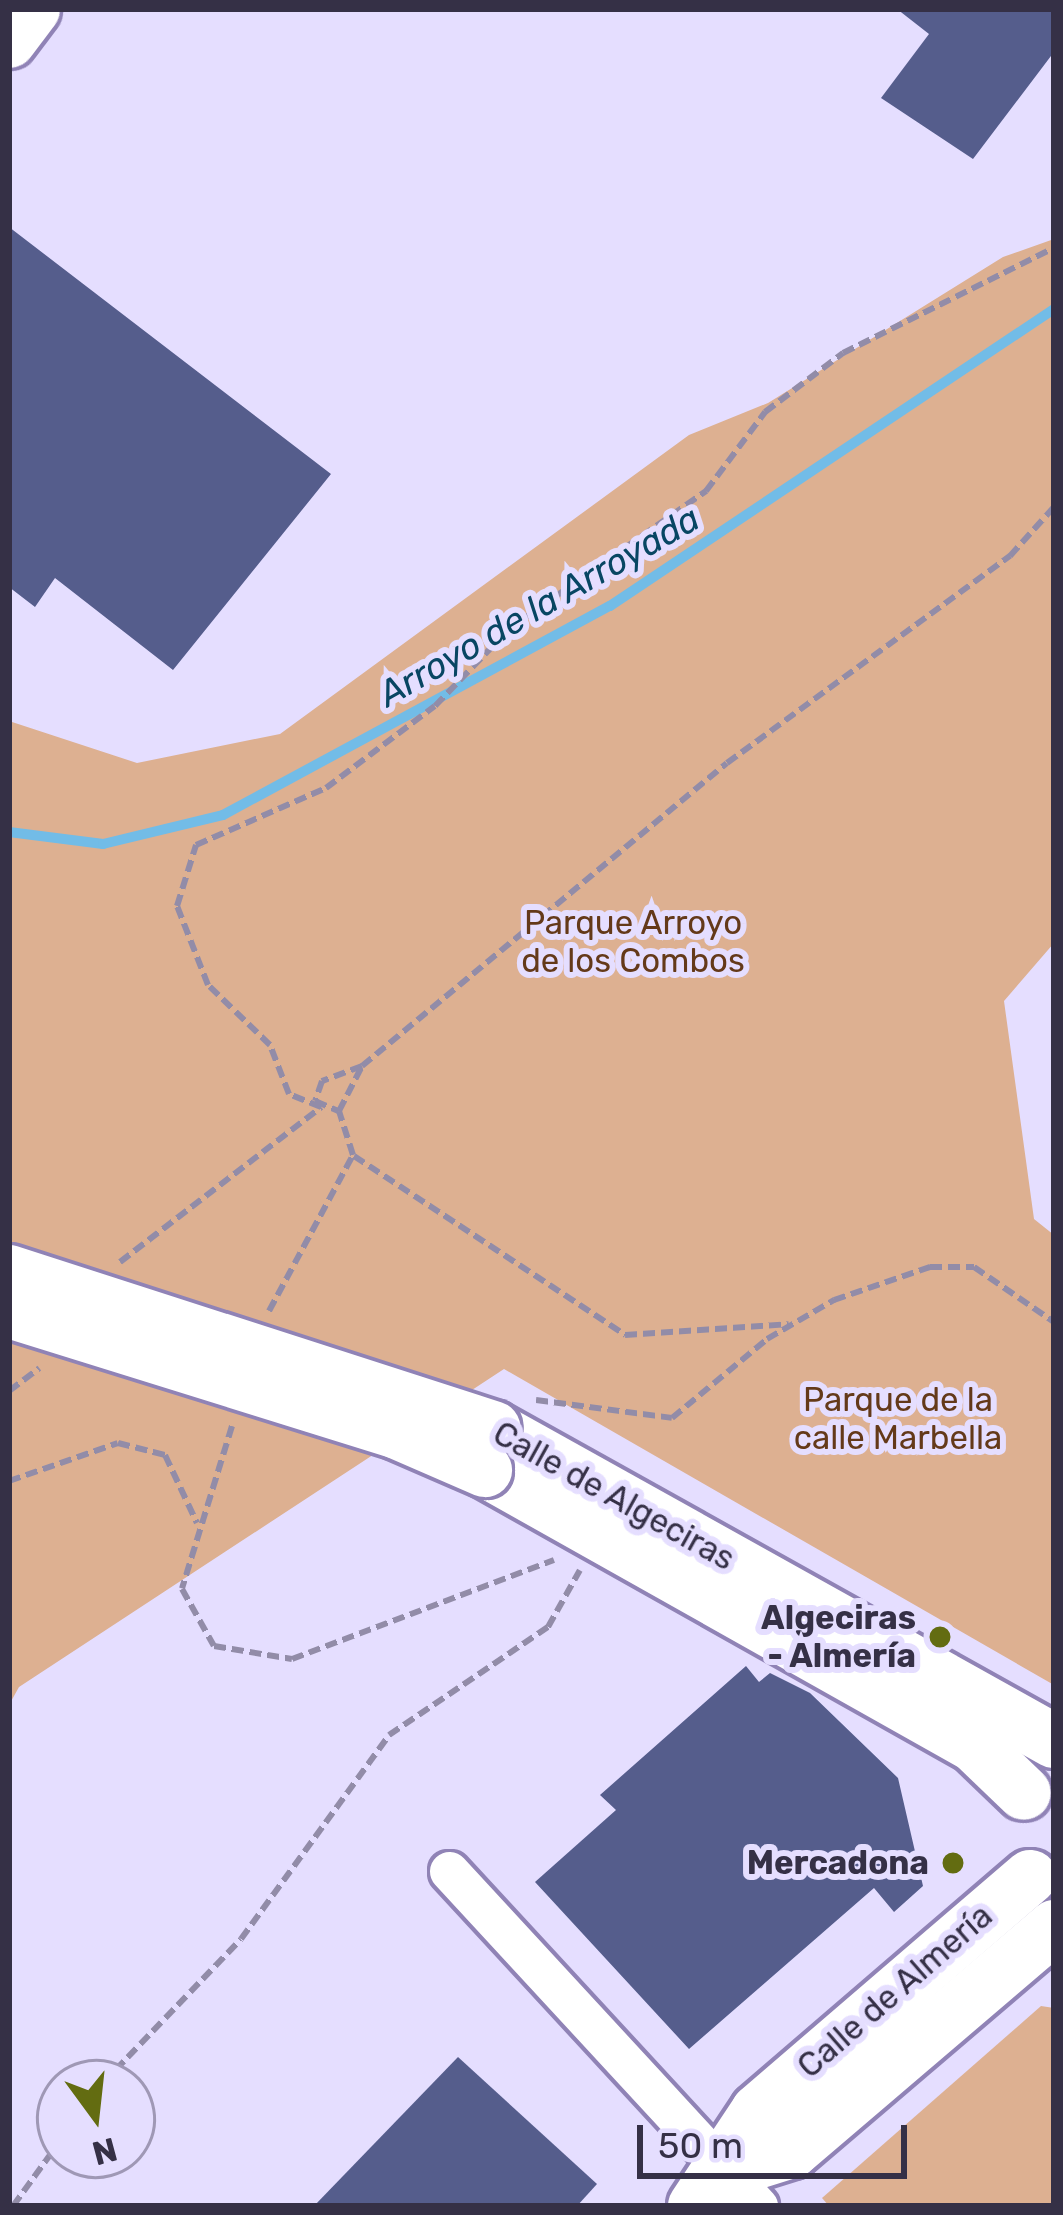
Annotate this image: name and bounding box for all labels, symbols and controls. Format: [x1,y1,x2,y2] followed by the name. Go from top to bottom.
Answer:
[370,496,708,716] water label: Arroyo de la Arroyada
[521,903,745,981] park label: Parque Arroyo de los Combos
[794,1380,1002,1458] park label: Parque de la calle Marbella
[486,1413,742,1579] street label: Calle de Algeciras
[761,1598,916,1676] place label: Algeciras - Almería
[927,1624,953,1650] marker: Algeciras - Almería
[747,1843,929,1883] place label: Mercadona
[940,1850,966,1876] marker: Mercadona
[789,1895,1001,2087] street label: Calle de Almería
[36,2059,156,2179] north arrow
[643,2101,913,2175] scale bar
[658,2124,743,2167] text: 50 m
[88,2129,121,2173] text: N

